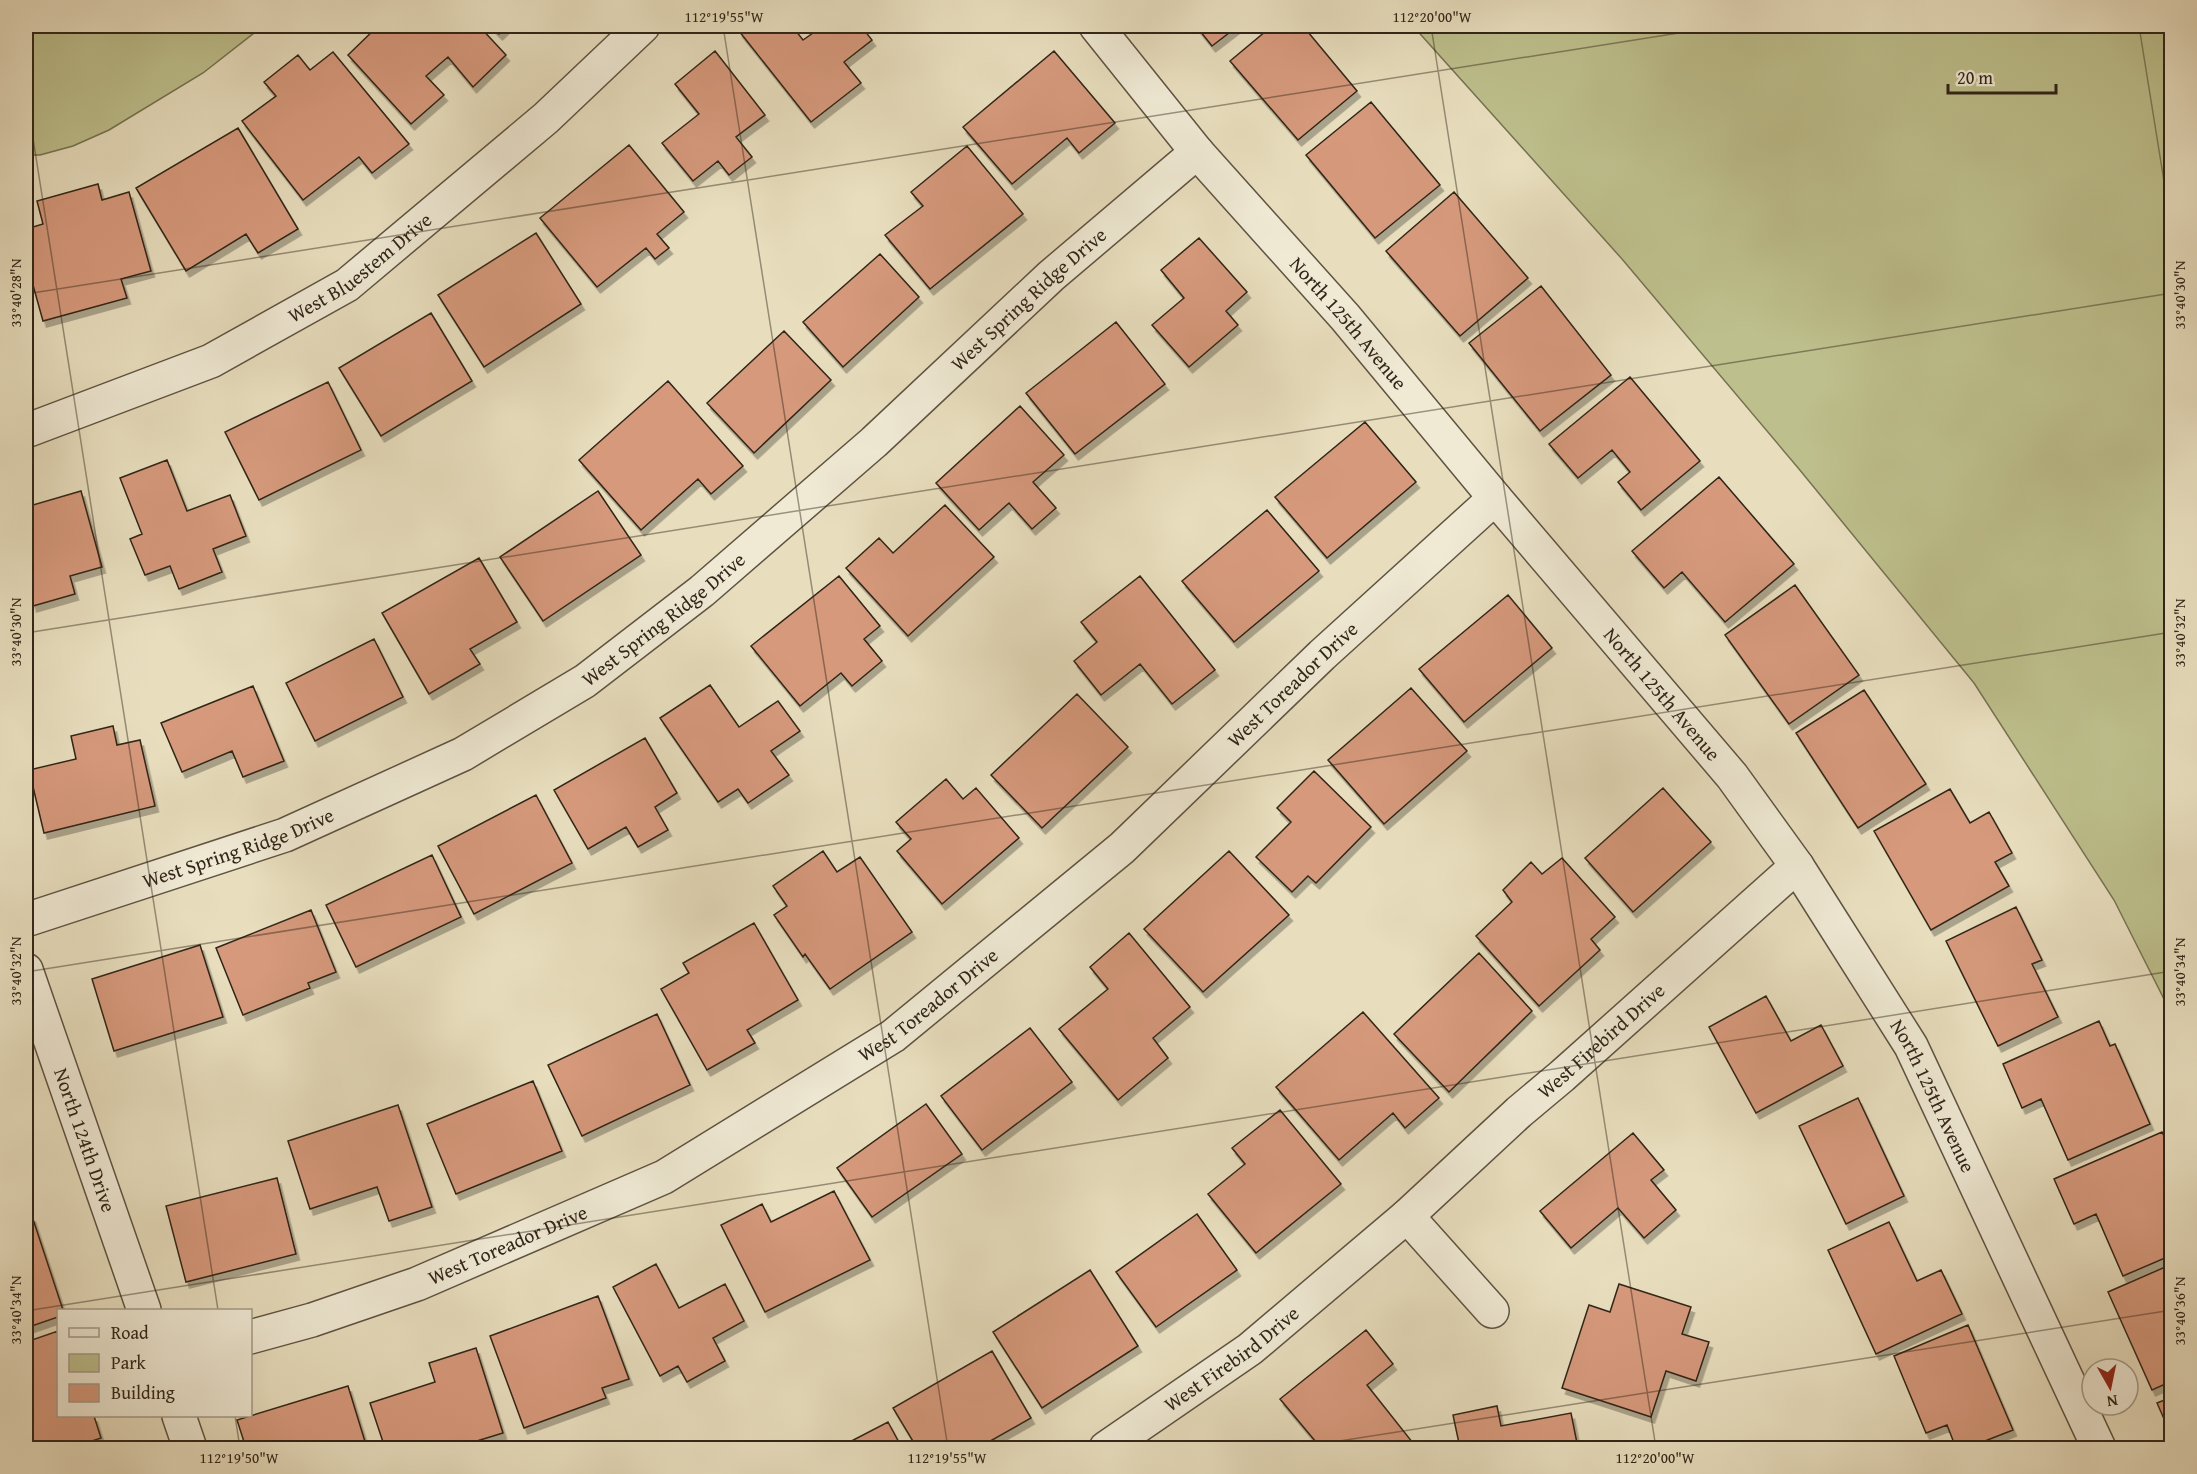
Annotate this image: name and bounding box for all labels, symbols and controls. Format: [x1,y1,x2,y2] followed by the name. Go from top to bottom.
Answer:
[684,6,764,27] text: 112°19'55"W
[1392,6,1472,27] text: 112°20'00"W
[1948,57,2056,95] scale bar
[1957,64,1993,91] text: 20 m
[282,205,438,329] street label: West Bluestem Drive
[944,220,1112,377] street label: West Spring Ridge Drive
[1283,250,1414,396] street label: North 125th Avenue
[5,258,26,327] text: 33°40'28"N
[2169,260,2190,329] text: 33°40'30"N
[575,545,751,693] street label: West Spring Ridge Drive
[5,597,26,666] text: 33°40'30"N
[2169,598,2190,667] text: 33°40'32"N
[1220,614,1364,753] street label: West Toreador Drive
[1597,621,1728,767] street label: North 125th Avenue
[138,800,338,895] street label: West Spring Ridge Drive
[5,936,26,1005] text: 33°40'32"N
[2169,937,2190,1006] text: 33°40'34"N
[852,941,1004,1068] street label: West Toreador Drive
[1531,976,1671,1105] street label: West Firebird Drive
[1884,1013,1983,1177] street label: North 125th Avenue
[47,1064,124,1216] street label: North 124th Drive
[423,1197,592,1292] street label: West Toreador Drive
[5,1275,26,1344] text: 33°40'34"N
[2169,1276,2190,1345] text: 33°40'36"N
[1158,1299,1305,1418] street label: West Firebird Drive
[57,1309,252,1417] legend
[111,1319,149,1346] text: Road
[111,1349,147,1376] text: Park
[2080,1357,2140,1417] north arrow
[111,1379,175,1406] text: Building
[2105,1389,2120,1415] text: N
[199,1447,279,1468] text: 112°19'50"W
[907,1447,987,1468] text: 112°19'55"W
[1615,1447,1695,1468] text: 112°20'00"W

